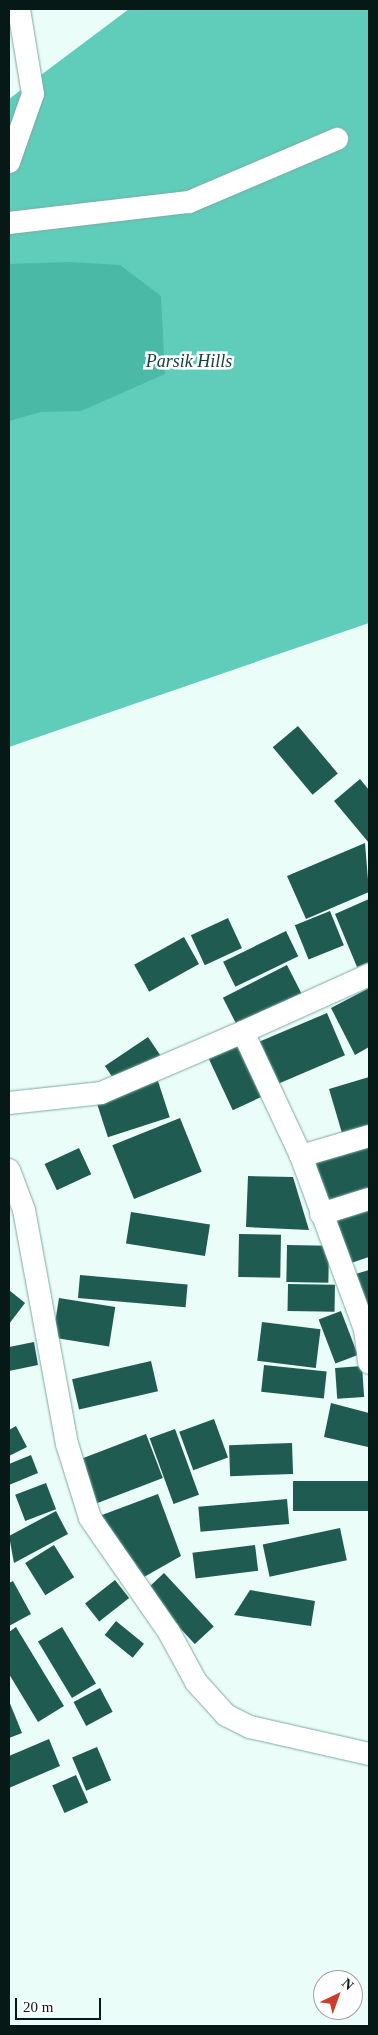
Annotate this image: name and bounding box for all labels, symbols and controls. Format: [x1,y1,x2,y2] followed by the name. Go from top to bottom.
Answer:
[146,350,232,372] park label: Parsik Hills
[313,1970,363,2020] north arrow
[339,1975,356,1993] text: N
[18,1988,104,2020] scale bar
[23,1999,53,2015] text: 20 m

